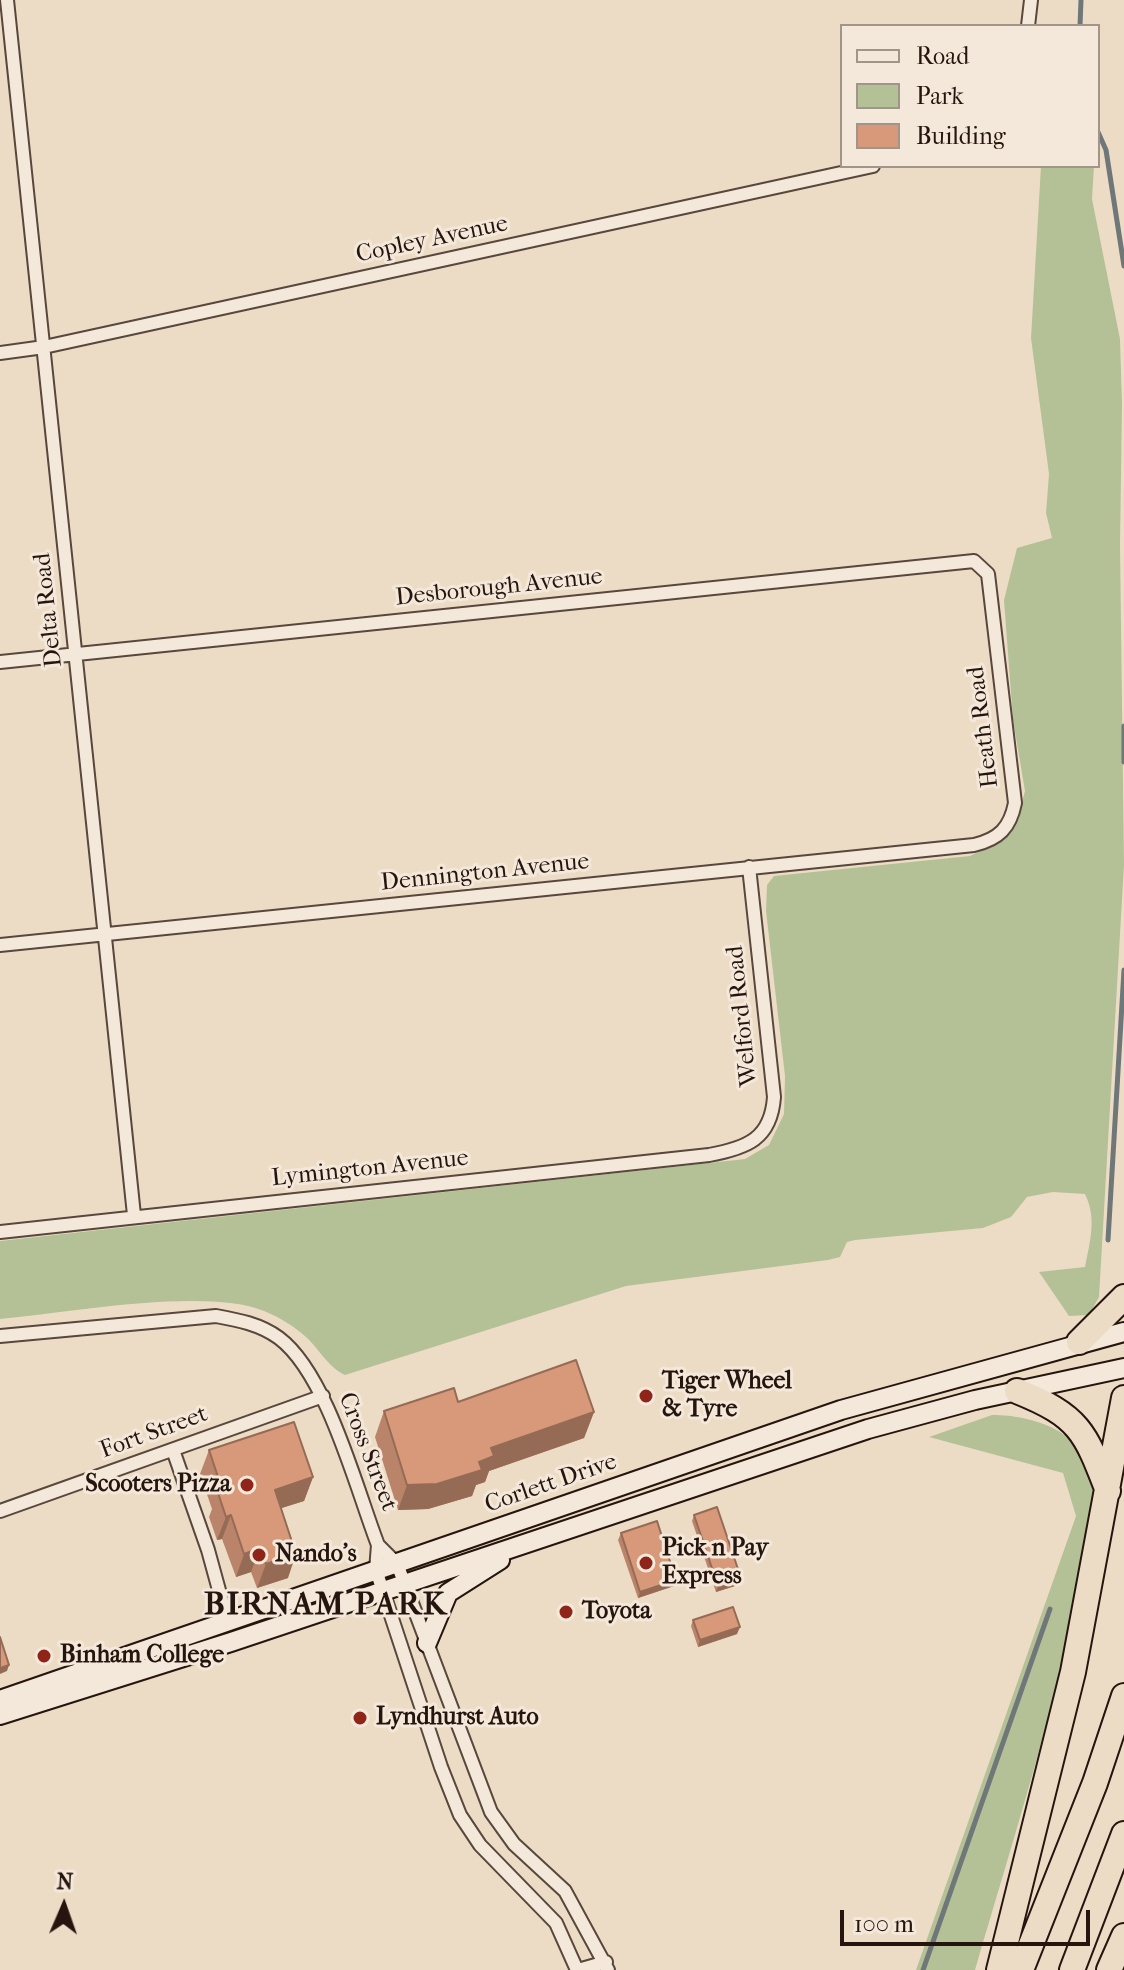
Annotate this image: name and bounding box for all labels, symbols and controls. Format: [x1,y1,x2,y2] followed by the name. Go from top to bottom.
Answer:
[840,24,1100,168] legend
[916,42,969,70] text: Road
[916,82,964,110] text: Park
[916,122,1006,150] text: Building
[353,210,511,270] street label: Copley Avenue
[29,551,69,669] street label: Delta Road
[394,563,604,613] street label: Desborough Avenue
[962,665,1006,789] street label: Heath Road
[379,848,591,898] street label: Dennington Avenue
[721,944,765,1088] street label: Welford Road
[270,1144,470,1194] street label: Lymington Avenue
[662,1368,792,1424] place label: Tiger Wheel & Tyre
[637,1387,655,1405] marker: Tiger Wheel & Tyre
[331,1389,403,1515] street label: Cross Street
[96,1400,212,1466] street label: Fort Street
[481,1448,621,1520] street label: Corlett Drive
[85,1471,231,1499] place label: Scooters Pizza
[238,1476,256,1494] marker: Scooters Pizza
[662,1535,768,1591] place label: Pick n Pay Express
[275,1541,357,1569] place label: Nando's
[250,1546,268,1564] marker: Nando's
[637,1554,655,1572] marker: Pick n Pay Express
[204,1587,448,1625] district label: BIRNAM PARK
[582,1598,651,1626] place label: Toyota
[557,1603,575,1621] marker: Toyota
[60,1642,224,1670] place label: Binham College
[35,1647,53,1665] marker: Binham College
[376,1704,539,1732] place label: Lyndhurst Auto
[351,1709,369,1727] marker: Lyndhurst Auto
[24,1866,104,1946] north arrow
[56,1869,74,1895] text: N
[844,1894,1094,1944] scale bar
[854,1910,914,1938] text: 100 m

